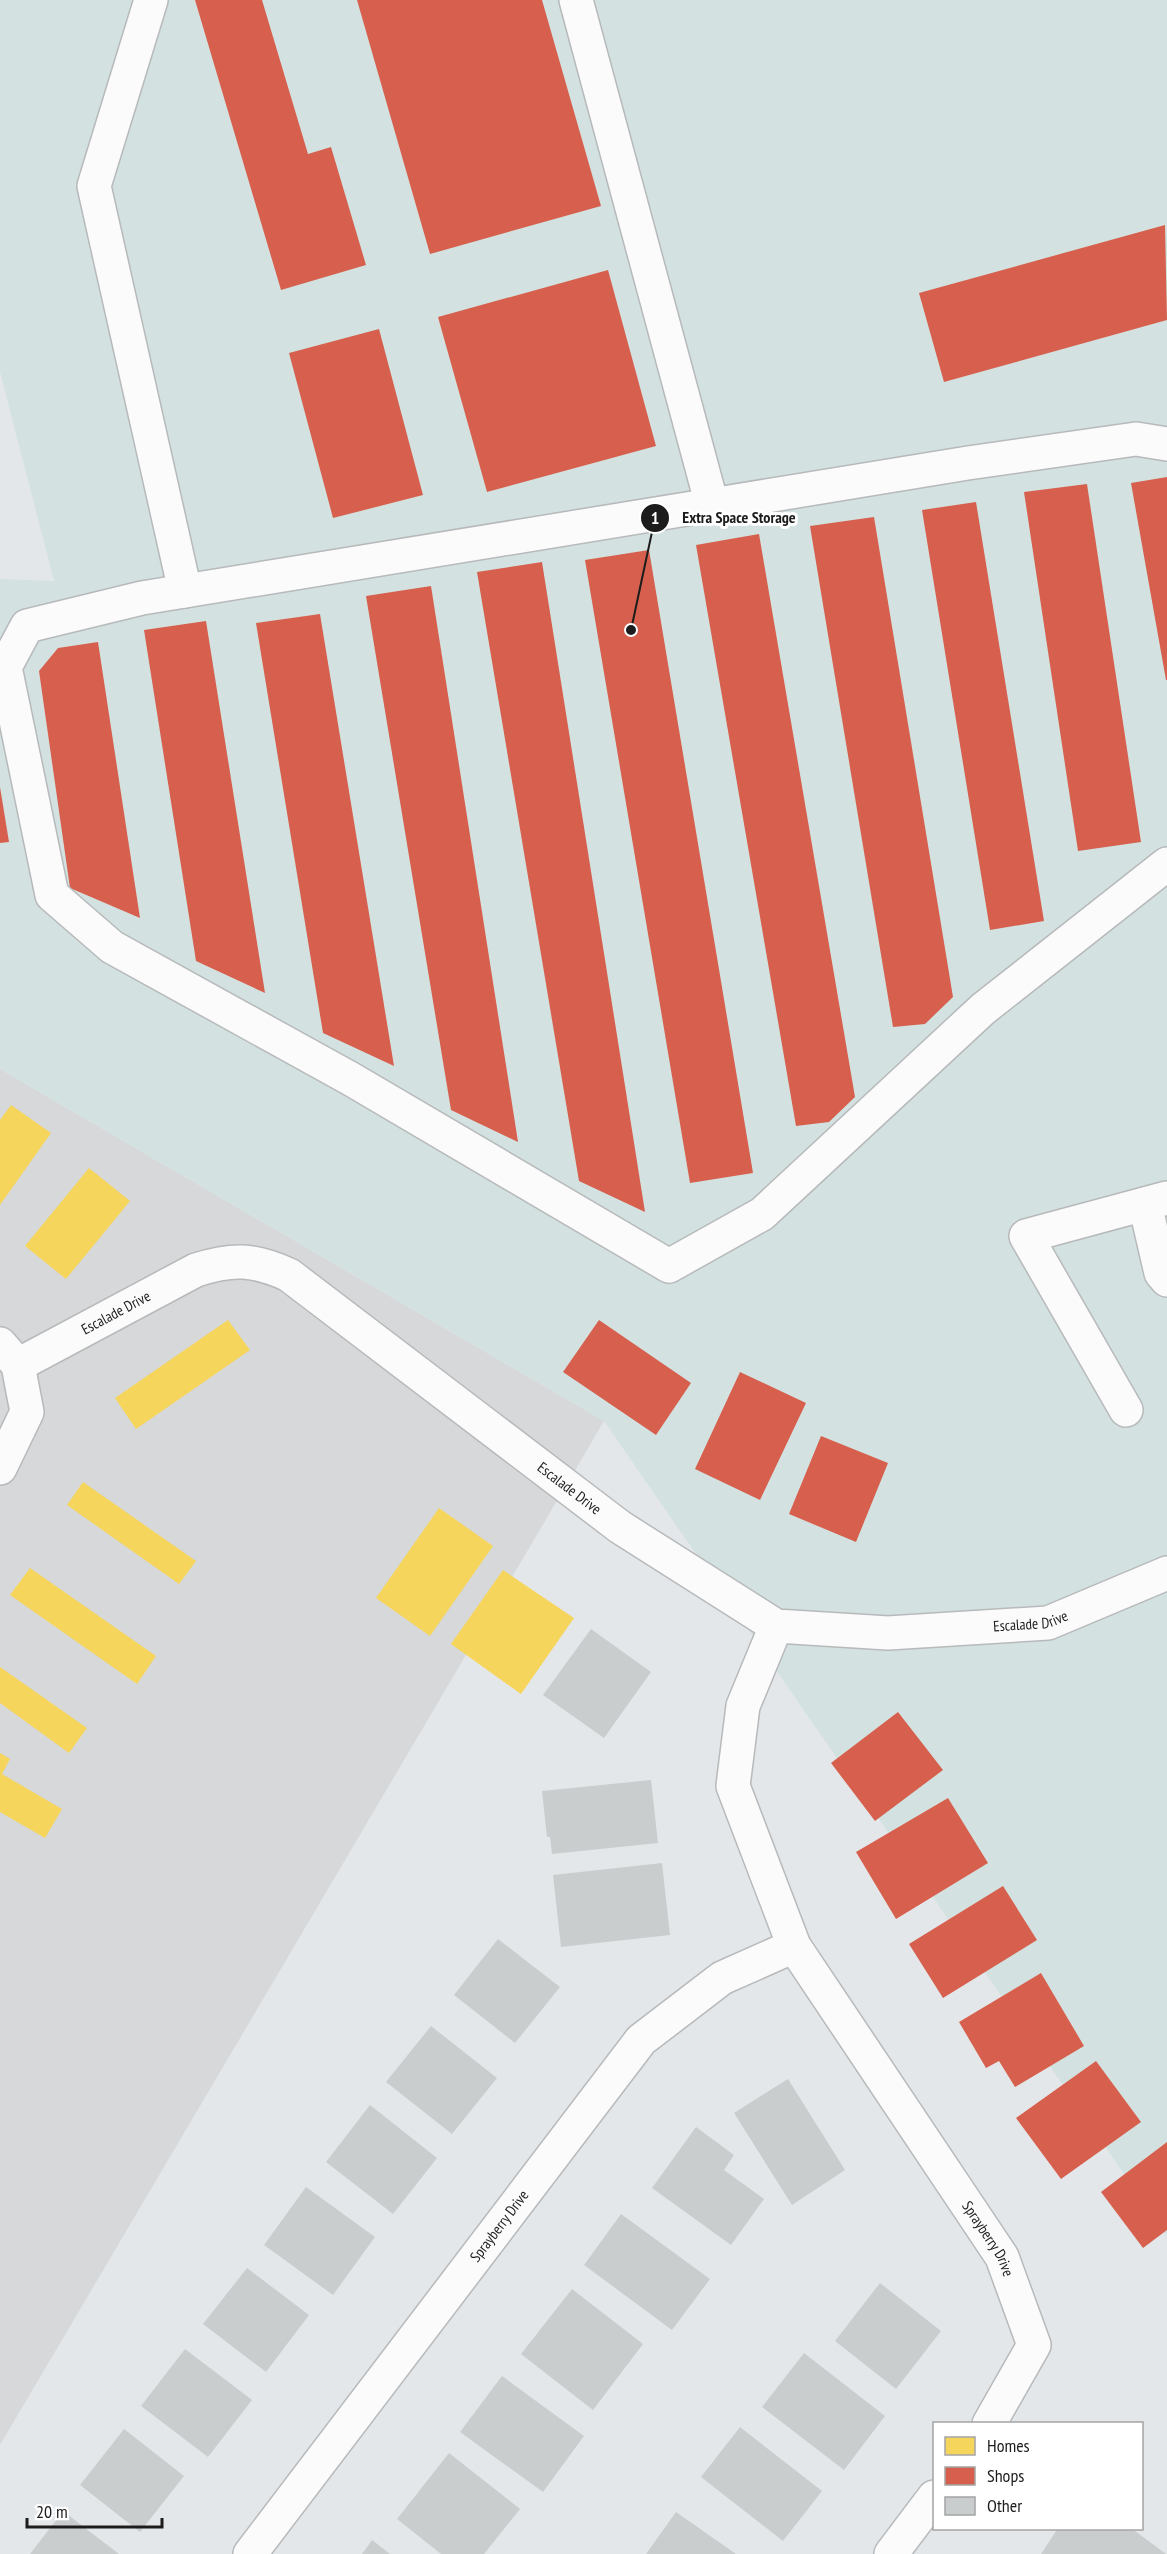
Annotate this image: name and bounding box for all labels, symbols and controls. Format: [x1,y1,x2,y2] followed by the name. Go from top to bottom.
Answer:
[640,501,807,535] callout: Extra Space Storage
[651,506,659,529] text: 1
[682,507,796,527] text: Extra Space Storage
[78,1286,154,1338] street label: Escalade Drive
[534,1458,605,1518] street label: Escalade Drive
[993,1606,1071,1635] street label: Escalade Drive
[466,2186,532,2266] street label: Sprayberry Drive
[958,2197,1018,2279] street label: Sprayberry Drive
[933,2422,1143,2530] legend
[987,2434,1030,2457] text: Homes
[987,2464,1024,2487] text: Shops
[27,2491,162,2529] scale bar
[987,2494,1022,2517] text: Other
[36,2500,68,2523] text: 20 m

